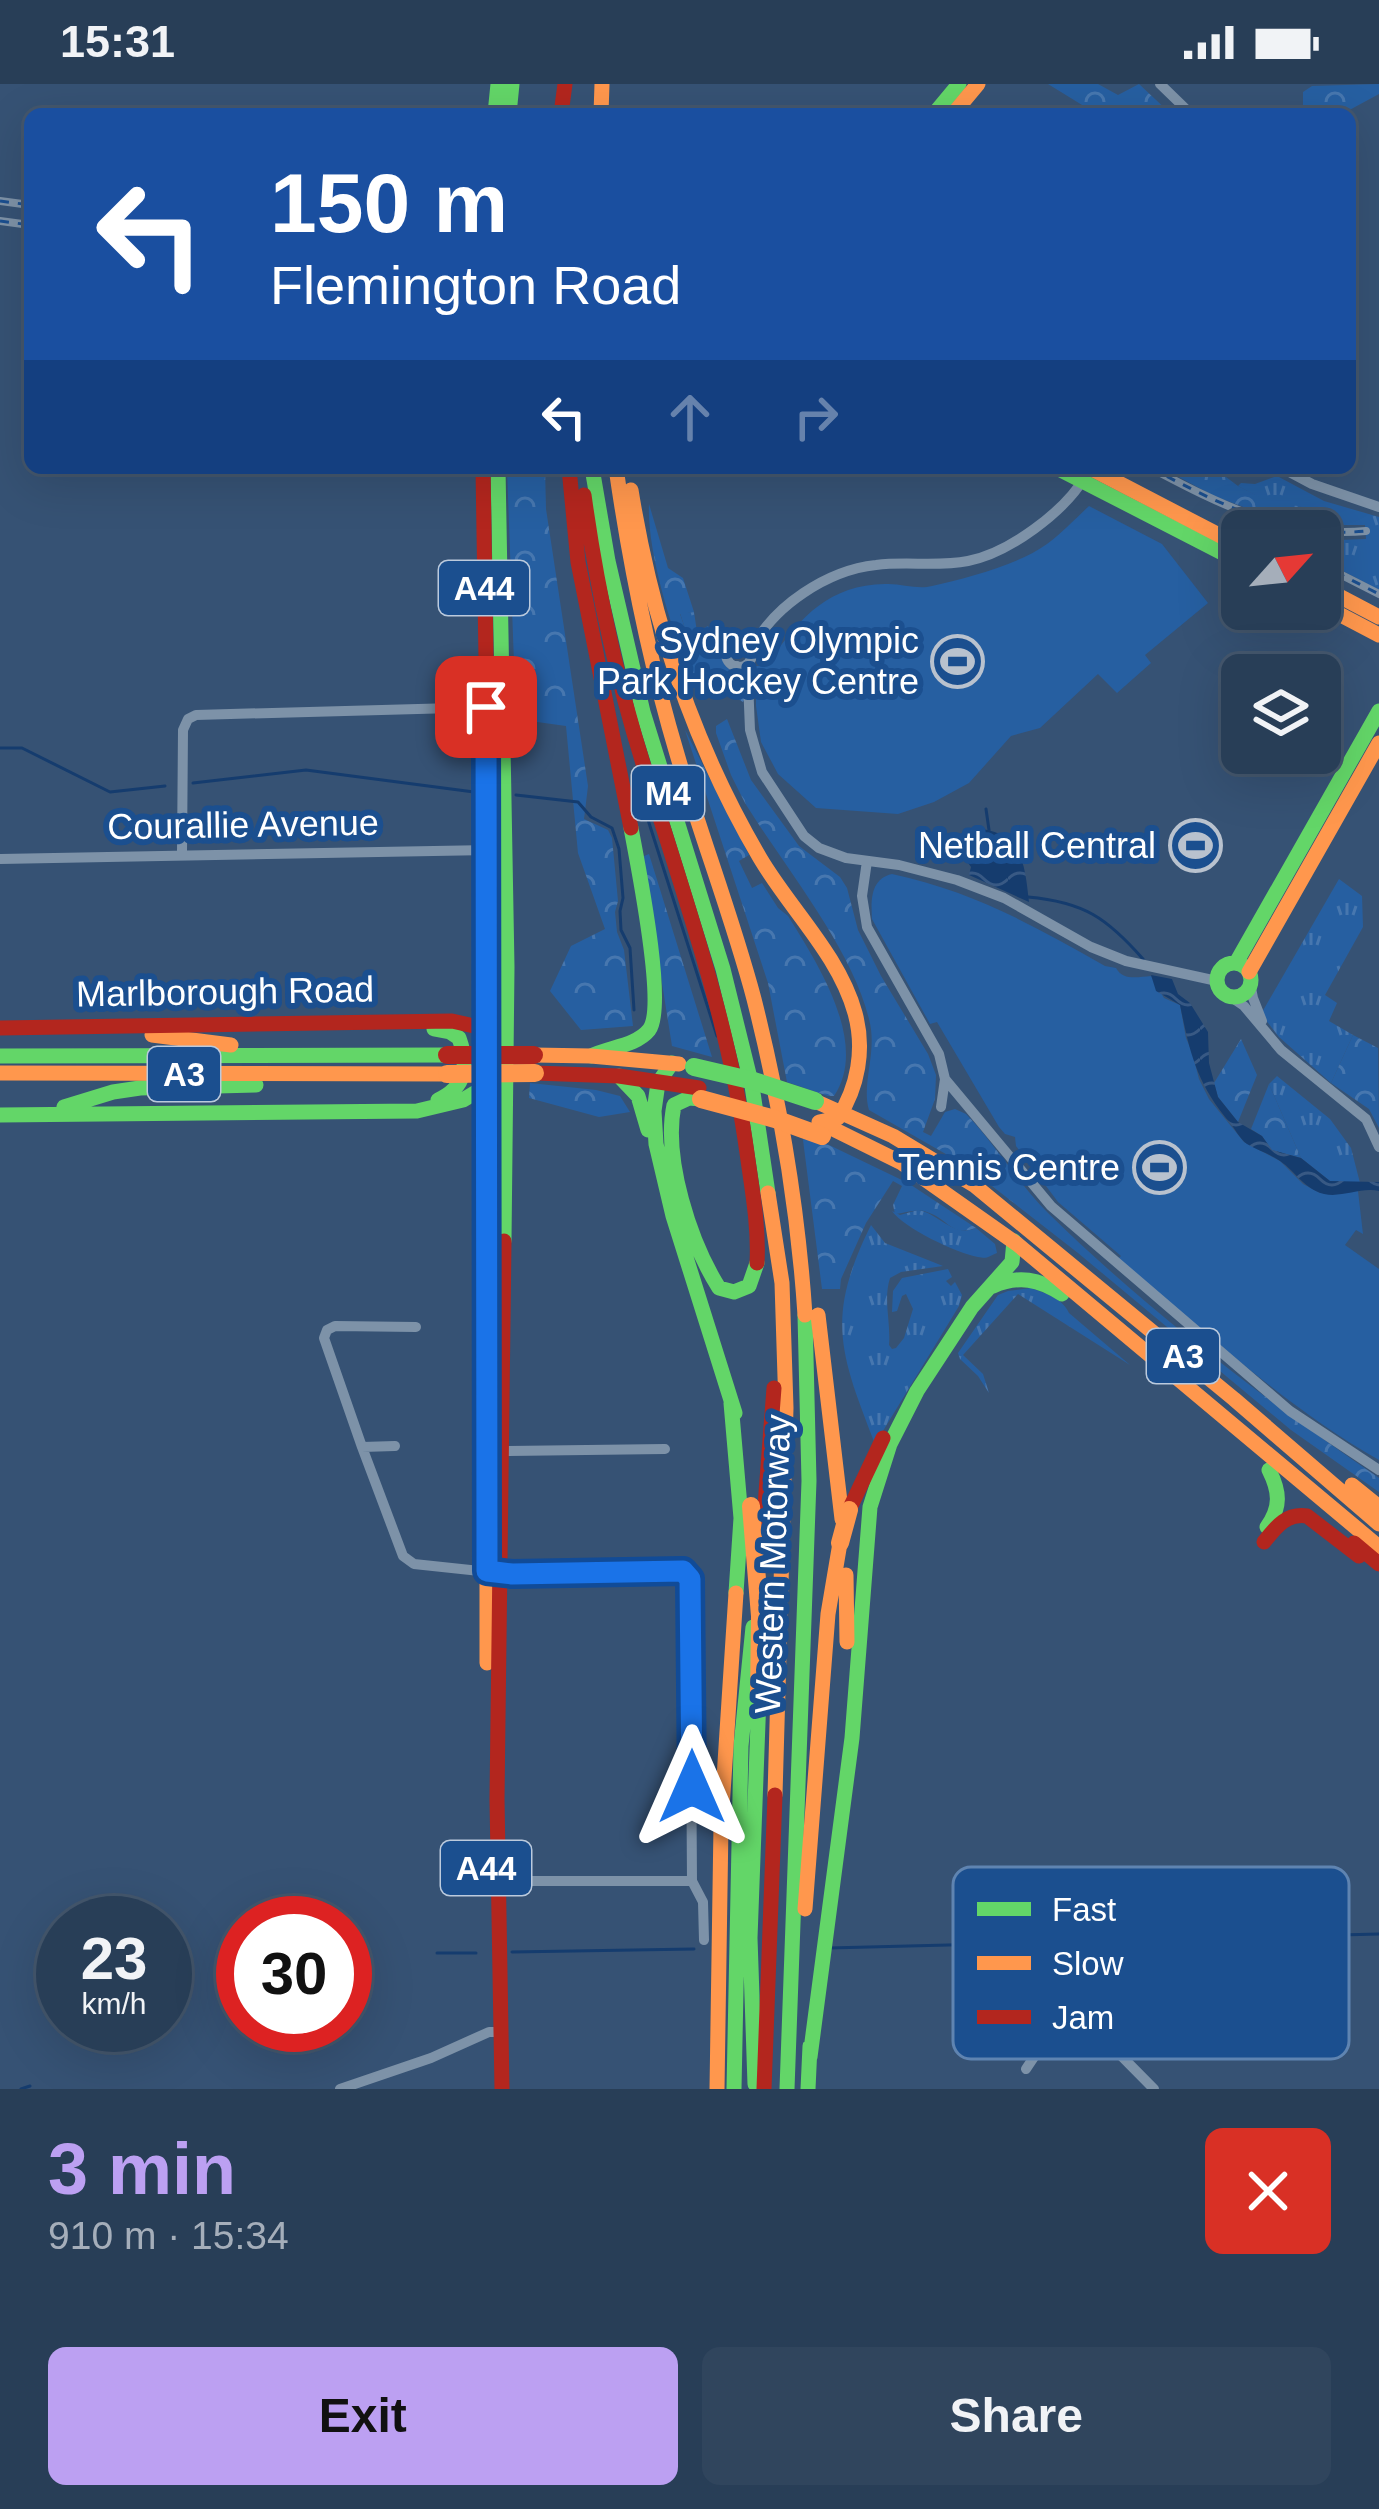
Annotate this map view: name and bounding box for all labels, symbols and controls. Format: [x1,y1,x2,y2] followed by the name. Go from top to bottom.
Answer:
[60,16,175,67] text: 15:31
[72,156,228,312] icon: left
[270,156,508,250] text: 150 m
[270,255,681,315] text: Flemington Road
[531,384,597,450] icon: left
[657,384,723,450] icon: ahead
[783,384,849,450] icon: right
[1221,510,1341,630] north arrow
[1221,510,1341,774] map controls
[439,561,529,615] road number: A44
[597,620,919,702] place label: Sydney Olympic Park Hockey Centre
[930,633,986,689] sports icon: Sydney Olympic Park Hockey Centre
[1221,654,1341,774] button: layers
[435,656,537,758] pin
[453,674,519,740] icon: arrive
[632,766,704,820] road number: M4
[107,802,379,847] street label: Courallie Avenue
[1167,817,1223,873] sports icon: Netball Central
[918,825,1156,866] place label: Netball Central
[76,968,374,1015] street label: Marlborough Road
[148,1047,220,1101] road number: A3
[1131,1139,1187,1195] sports icon: Tennis Centre
[898,1147,1120,1188] place label: Tennis Centre
[1147,1329,1219,1383] road number: A3
[747,1414,798,1714] street label: Western Motorway
[629,1724,755,1850] position arrow
[441,1841,531,1895] road number: A44
[953,1867,1349,2059] legend
[1052,1891,1116,1928] text: Fast
[216,1896,372,2052] speed limit sign: 30
[81,1925,147,1992] text: 23
[1052,1945,1124,1982] text: Slow
[81,1987,147,2020] text: km/h
[1052,1999,1114,2036] text: Jam
[1205,2128,1331,2254] button: close
[48,2129,236,2209] text: 3 min
[48,2214,289,2257] text: 910 m · 15:34
[48,2347,678,2485] button: Exit
[702,2347,1331,2485] button: Share

